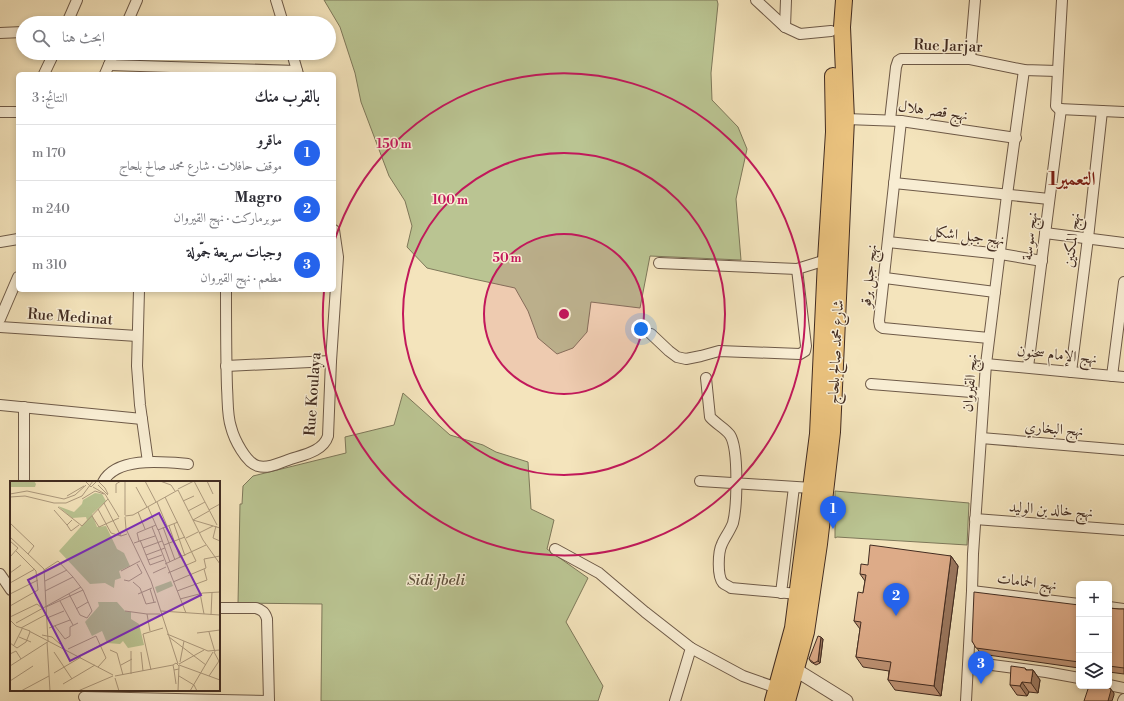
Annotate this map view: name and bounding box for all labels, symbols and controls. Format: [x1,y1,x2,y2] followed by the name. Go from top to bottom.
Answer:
[16,16,336,60] search box
[30,27,52,49] icon: search
[62,28,105,47] text: ابحث هنا
[913,35,983,57] street label: Rue Jarjar
[254,86,320,108] text: بالقرب منك
[32,90,68,106] text: النتائج: 3
[896,97,969,129] street label: نهج قصر هلال
[257,131,282,150] text: ماقرو
[377,137,411,152] text: 150 m
[32,145,66,161] text: 170 m
[304,145,310,161] text: 1
[119,158,282,174] text: موقف حافلات · شارع محمد صالح بلحاج
[1048,167,1096,191] district label: التعمير1
[235,188,282,207] text: Magro
[432,193,468,208] text: 100 m
[32,201,70,217] text: 240 m
[303,201,311,217] text: 2
[174,210,282,226] text: سوبرماركت · نهج القيروان
[1018,211,1046,262] street label: نهج سوسة
[1059,211,1089,269] street label: نهج المكنين
[928,222,1006,254] street label: نهج جبل اشكل
[187,243,282,262] text: وجبات سريعة جمّولة
[856,243,886,311] street label: نهج جبل برقو
[492,251,522,266] text: 50 m
[32,257,67,273] text: 310 m
[303,257,311,273] text: 3
[200,270,282,286] text: مطعم · نهج القيروان
[824,299,852,405] street label: شارع محمد صالح بلحاج
[27,305,114,330] street label: Rue Medinat
[557,307,571,321] centre of rings
[631,319,651,339] your location
[1016,341,1098,373] street label: نهج الإمام سحنون
[301,351,325,437] street label: Rue Koulaya
[958,353,986,413] street label: نهج القيروان
[1023,417,1084,445] street label: نهج البخاري
[10,481,220,691] inset map
[820,496,846,529] pin: 1
[1008,498,1094,526] street label: نهج خالد بن الوليد
[995,569,1058,599] street label: نهج الحمامات
[407,571,465,590] park label: Sidi jbeli
[1076,581,1112,689] map controls
[1076,581,1112,617] button: +
[883,583,909,616] pin: 2
[1076,617,1112,653] button: −
[968,651,994,684] pin: 3
[1076,653,1112,689] button: layers

